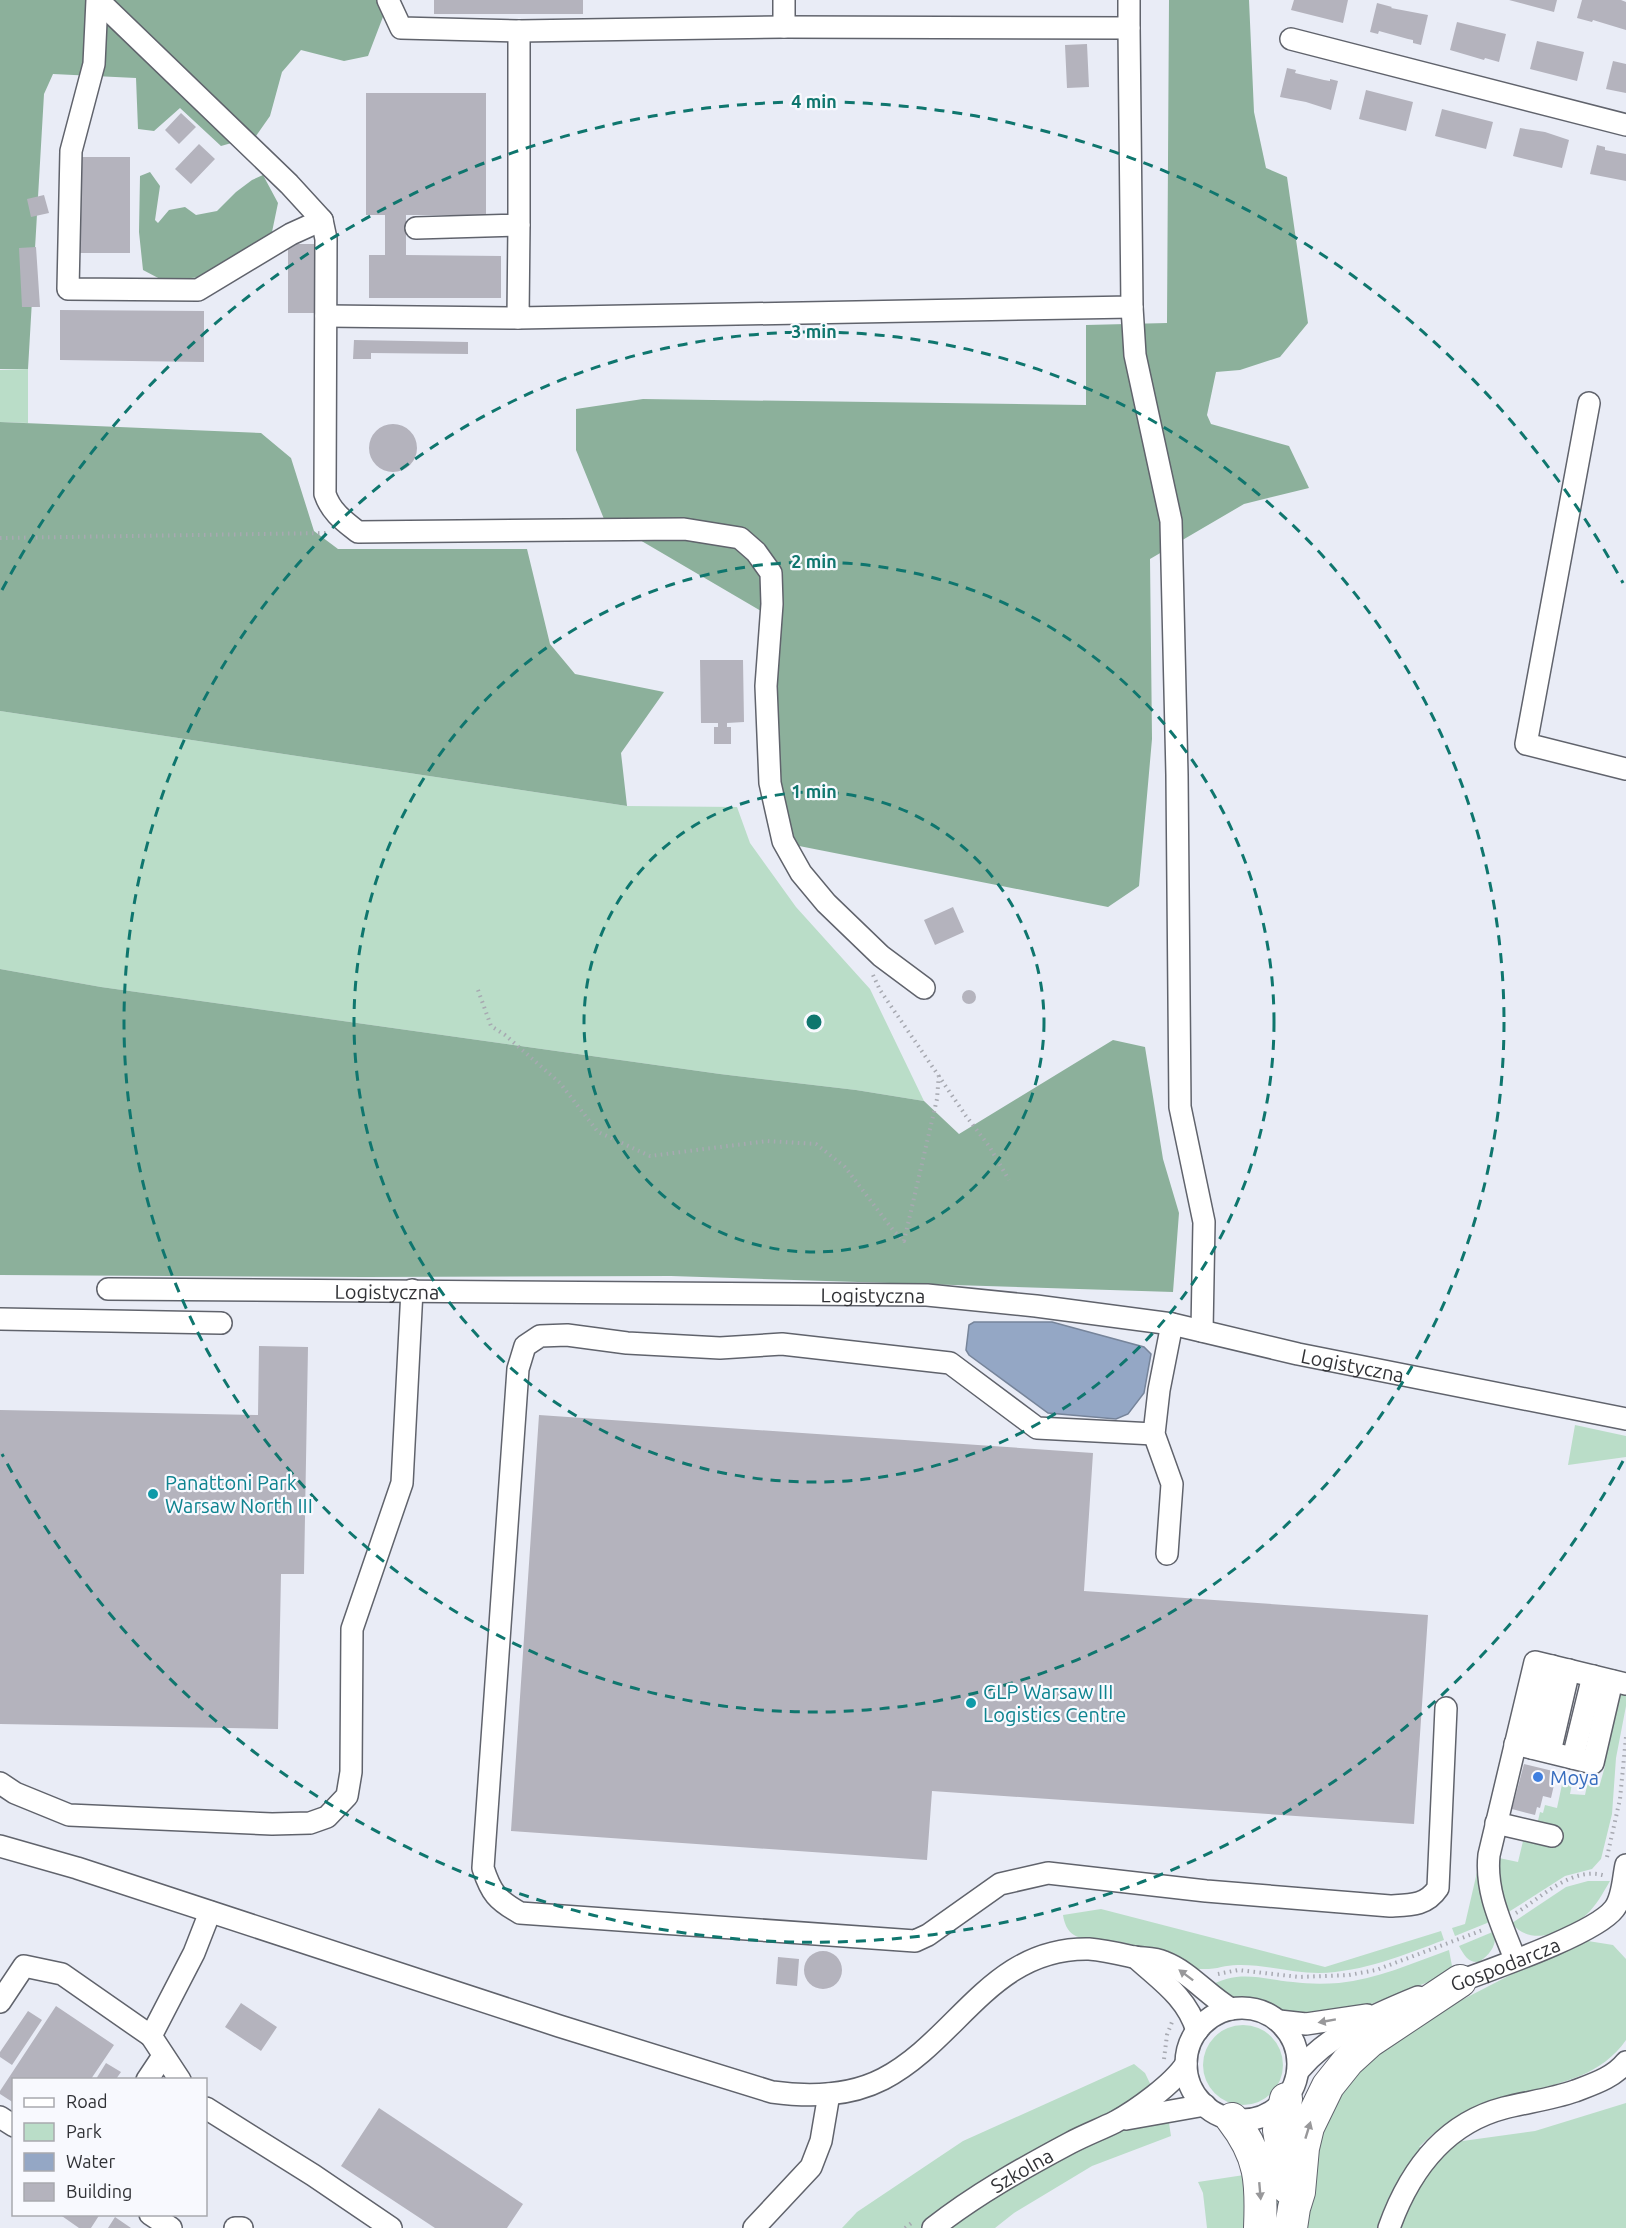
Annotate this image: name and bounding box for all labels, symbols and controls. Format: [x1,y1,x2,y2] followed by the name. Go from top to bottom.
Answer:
[791,91,837,111] text: 4 min
[791,321,837,341] text: 3 min
[791,551,837,571] text: 2 min
[791,781,837,801] text: 1 min
[804,1012,824,1032] centre of rings
[335,1279,439,1303] street label: Logistyczna
[821,1283,925,1306] street label: Logistyczna
[1299,1343,1406,1386] street label: Logistyczna
[165,1471,313,1517] place label: Panattoni Park Warsaw North III
[146,1487,160,1501] marker: Panattoni Park Warsaw North III
[983,1680,1126,1726] place label: GLP Warsaw III Logistics Centre
[964,1696,978,1710] marker: GLP Warsaw III Logistics Centre
[1550,1766,1599,1789] place label: Moya
[1531,1770,1545,1784] marker: Moya
[1447,1932,1563,1995] street label: Gospodarcza
[1179,1970,1194,1982] one-way arrow
[1318,2017,1337,2026] one-way arrow
[12,2078,207,2216] legend
[66,2091,108,2111] text: Road
[66,2121,102,2141] text: Park
[1304,2121,1313,2139] one-way arrow
[986,2143,1057,2197] street label: Szkolna
[66,2151,116,2171] text: Water
[66,2181,132,2201] text: Building
[1255,2181,1265,2200] one-way arrow

